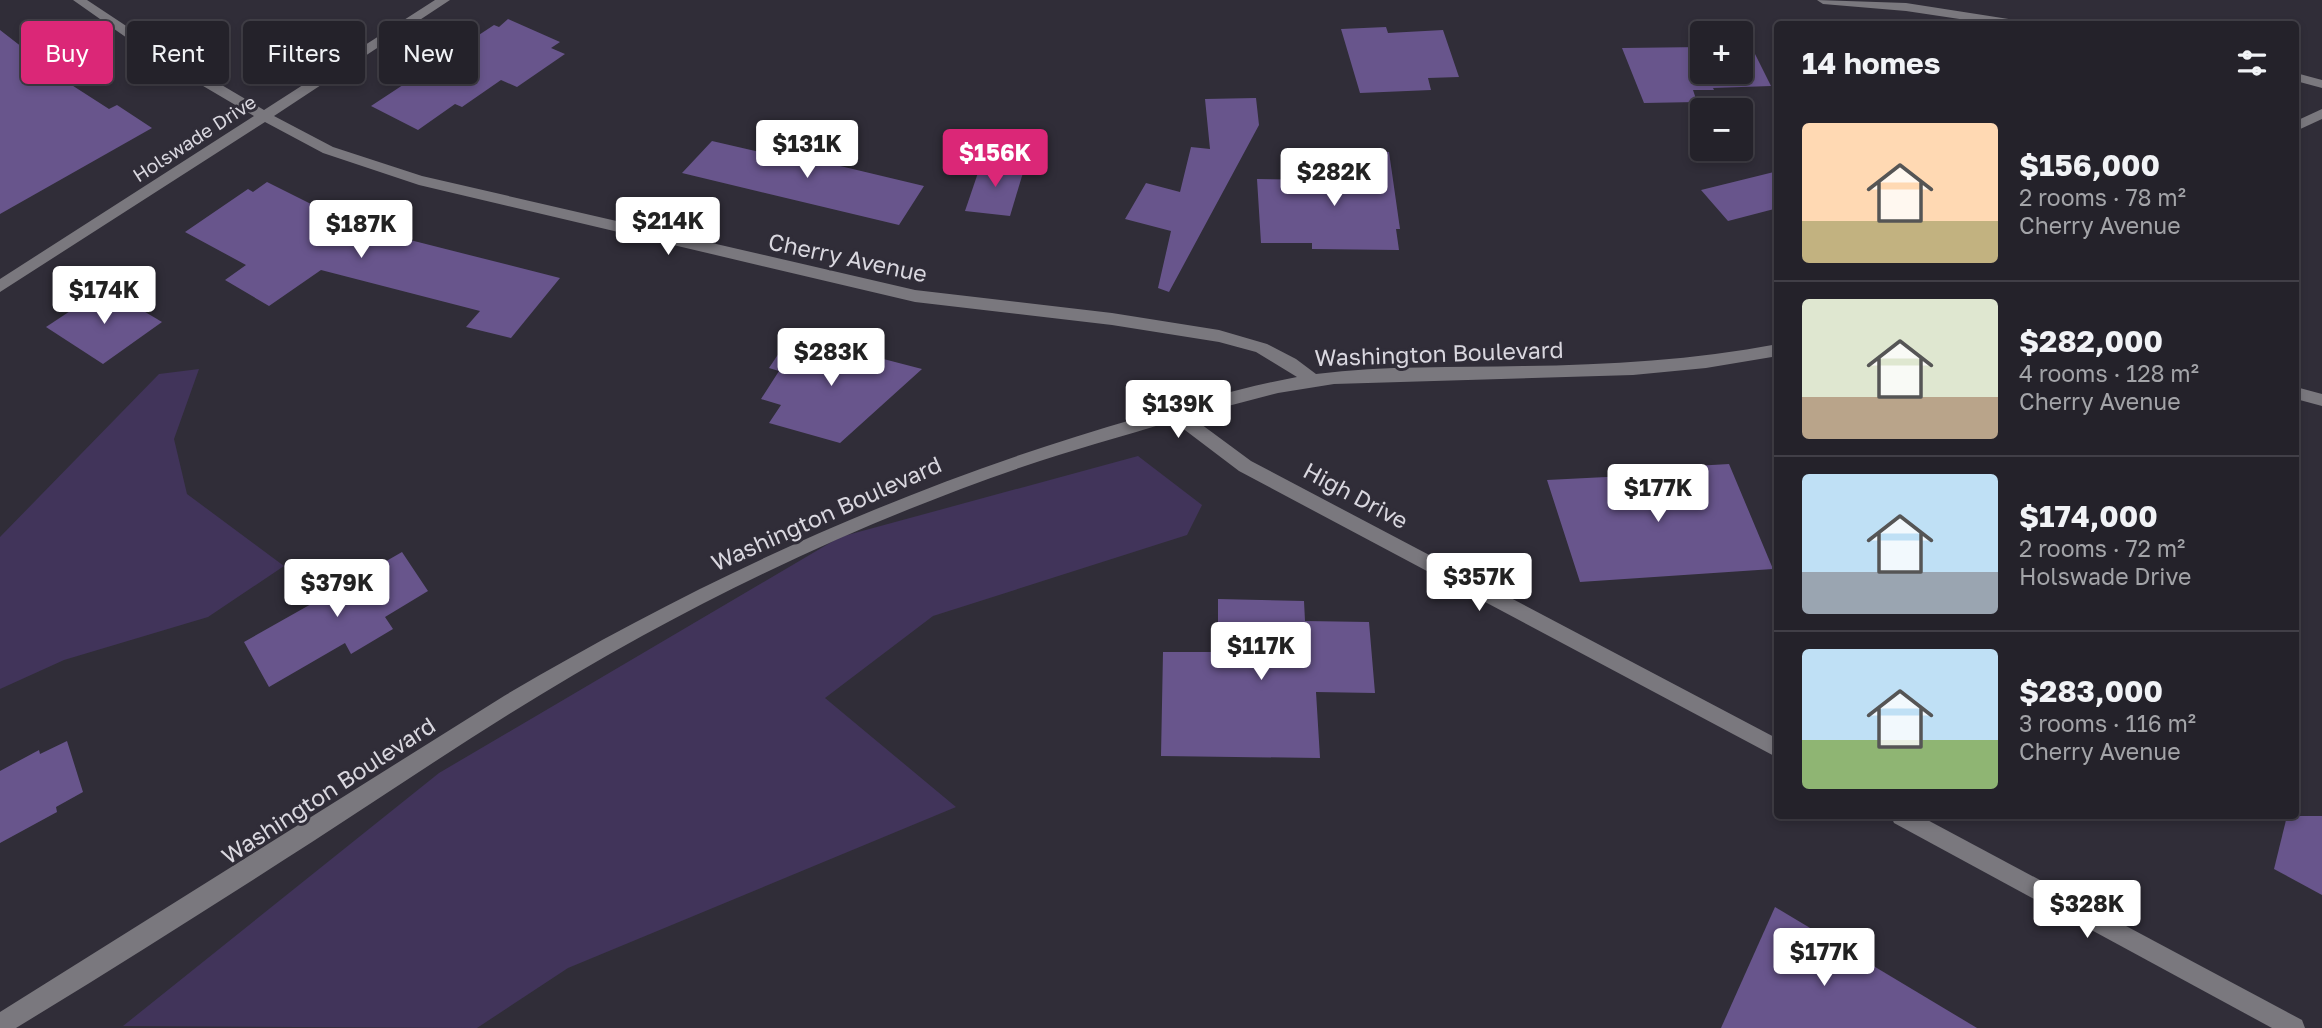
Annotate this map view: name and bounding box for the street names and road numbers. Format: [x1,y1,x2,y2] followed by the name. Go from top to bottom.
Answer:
[128,90,260,186] street label: Holswade Drive
[766,227,930,287] street label: Cherry Avenue
[1314,335,1564,371] street label: Washington Boulevard
[707,450,945,576] street label: Washington Boulevard
[1299,456,1413,534] street label: High Drive
[216,710,440,870] street label: Washington Boulevard

